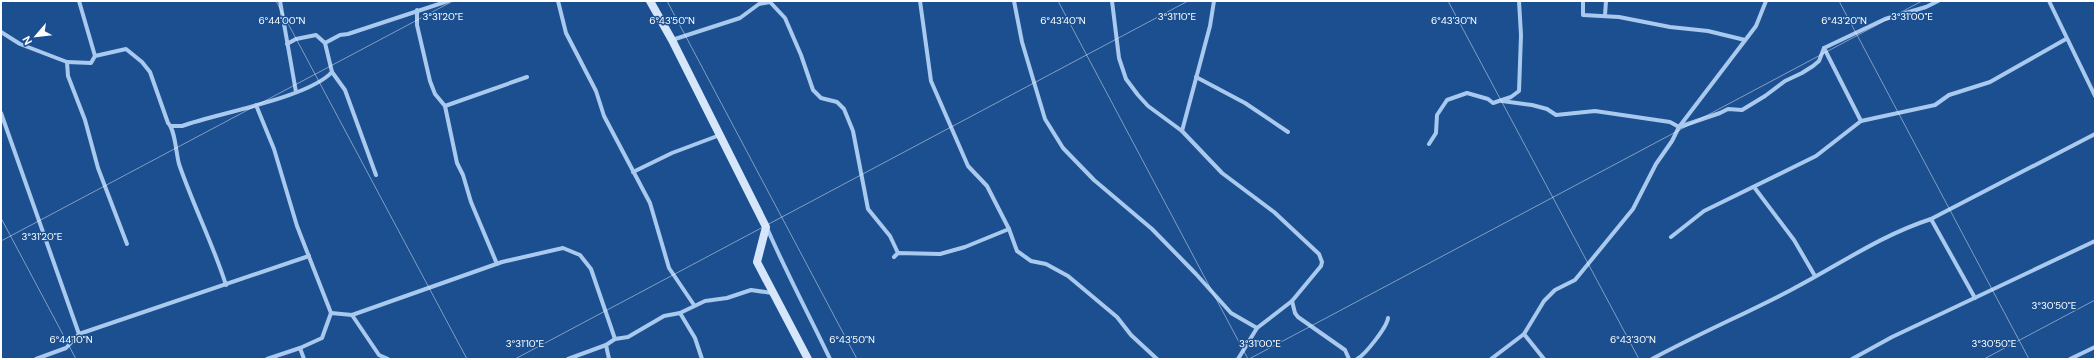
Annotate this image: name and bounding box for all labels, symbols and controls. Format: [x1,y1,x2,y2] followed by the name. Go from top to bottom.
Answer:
[423,10,464,23] text: 3°31'20"E
[1158,10,1197,23] text: 3°31'10"E
[1891,10,1933,23] text: 3°31'00"E
[259,14,306,27] text: 6°44'00"N
[649,14,695,27] text: 6°43'50"N
[1040,14,1086,27] text: 6°43'40"N
[1431,14,1477,27] text: 6°43'30"N
[1821,14,1867,27] text: 6°43'20"N
[16,16,56,56] north arrow
[19,34,35,48] text: N
[22,230,63,243] text: 3°31'20"E
[2032,299,2077,312] text: 3°30'50"E
[49,333,93,346] text: 6°44'10"N
[829,333,875,346] text: 6°43'50"N
[1610,333,1656,346] text: 6°43'30"N
[506,337,545,350] text: 3°31'10"E
[1239,337,1281,350] text: 3°31'00"E
[1972,337,2017,350] text: 3°30'50"E

